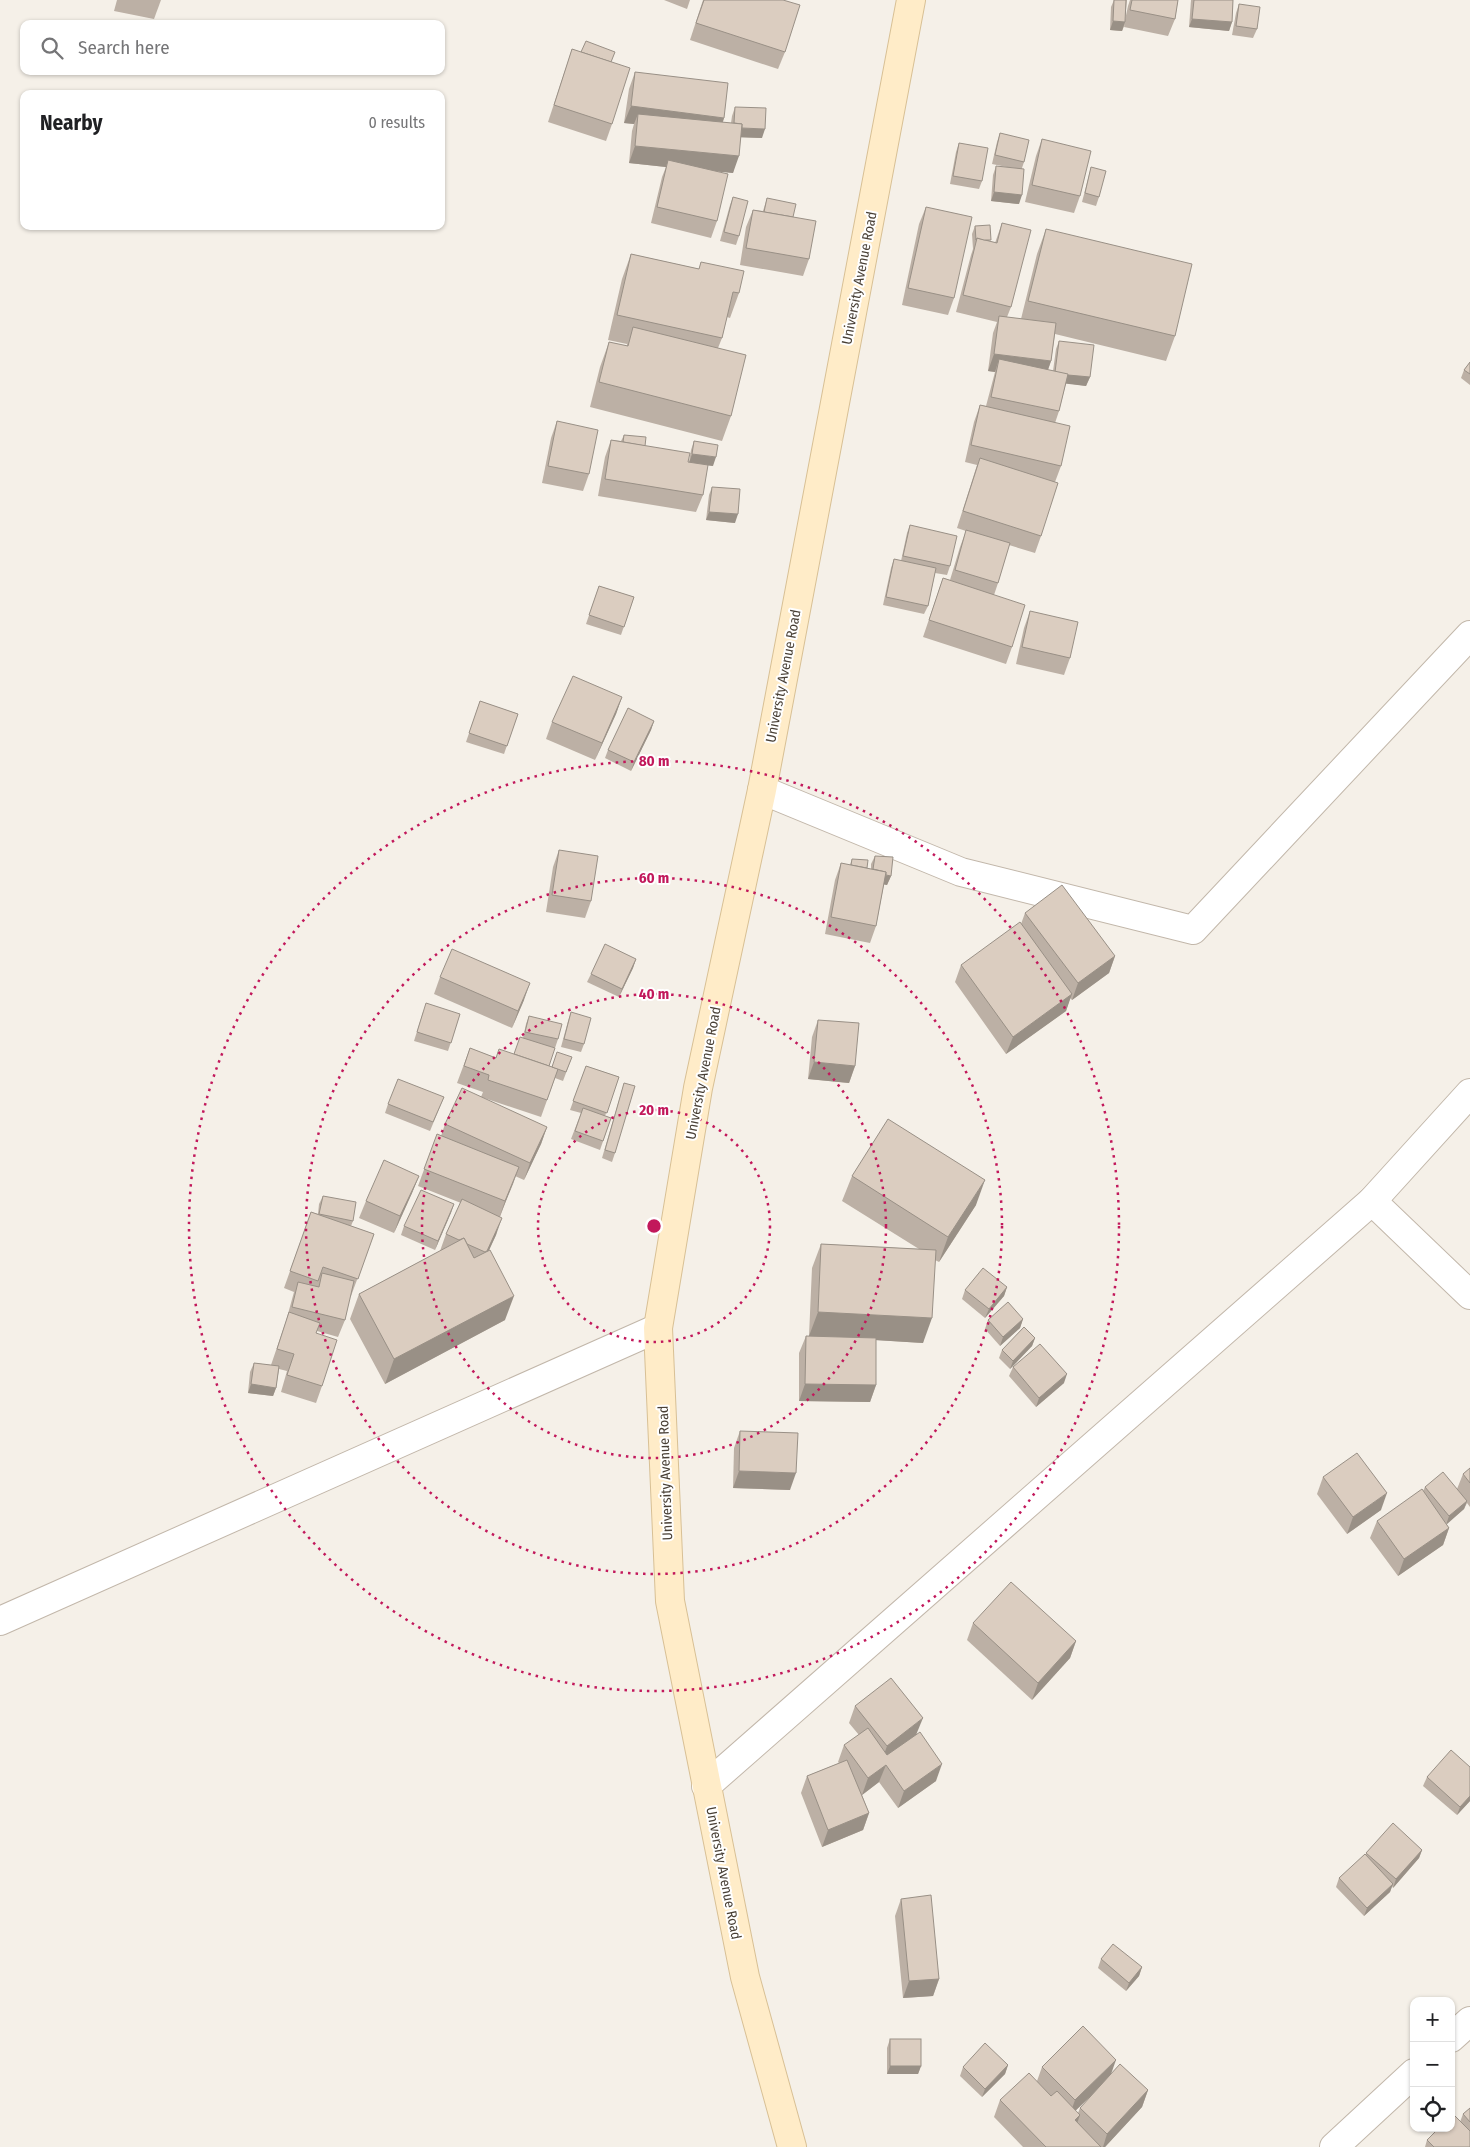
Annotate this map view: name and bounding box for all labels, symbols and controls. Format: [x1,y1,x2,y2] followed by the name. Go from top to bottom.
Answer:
[20,20,445,75] search box
[38,34,66,62] icon: search
[78,36,170,59] text: Search here
[40,110,102,136] text: Nearby
[368,113,425,132] text: 0 results
[838,210,881,346] street label: University Avenue Road
[762,608,805,744] street label: University Avenue Road
[639,752,669,770] text: 80 m
[639,869,669,887] text: 60 m
[639,985,669,1003] text: 40 m
[682,1005,725,1141] street label: University Avenue Road
[638,1101,669,1119] text: 20 m
[645,1217,663,1235] centre of rings
[655,1405,676,1541] street label: University Avenue Road
[702,1805,745,1941] street label: University Avenue Road
[1410,1997,1455,2132] map controls
[1410,1997,1455,2042] button: +
[1410,2042,1455,2087] button: −
[1410,2087,1455,2132] button: locate

